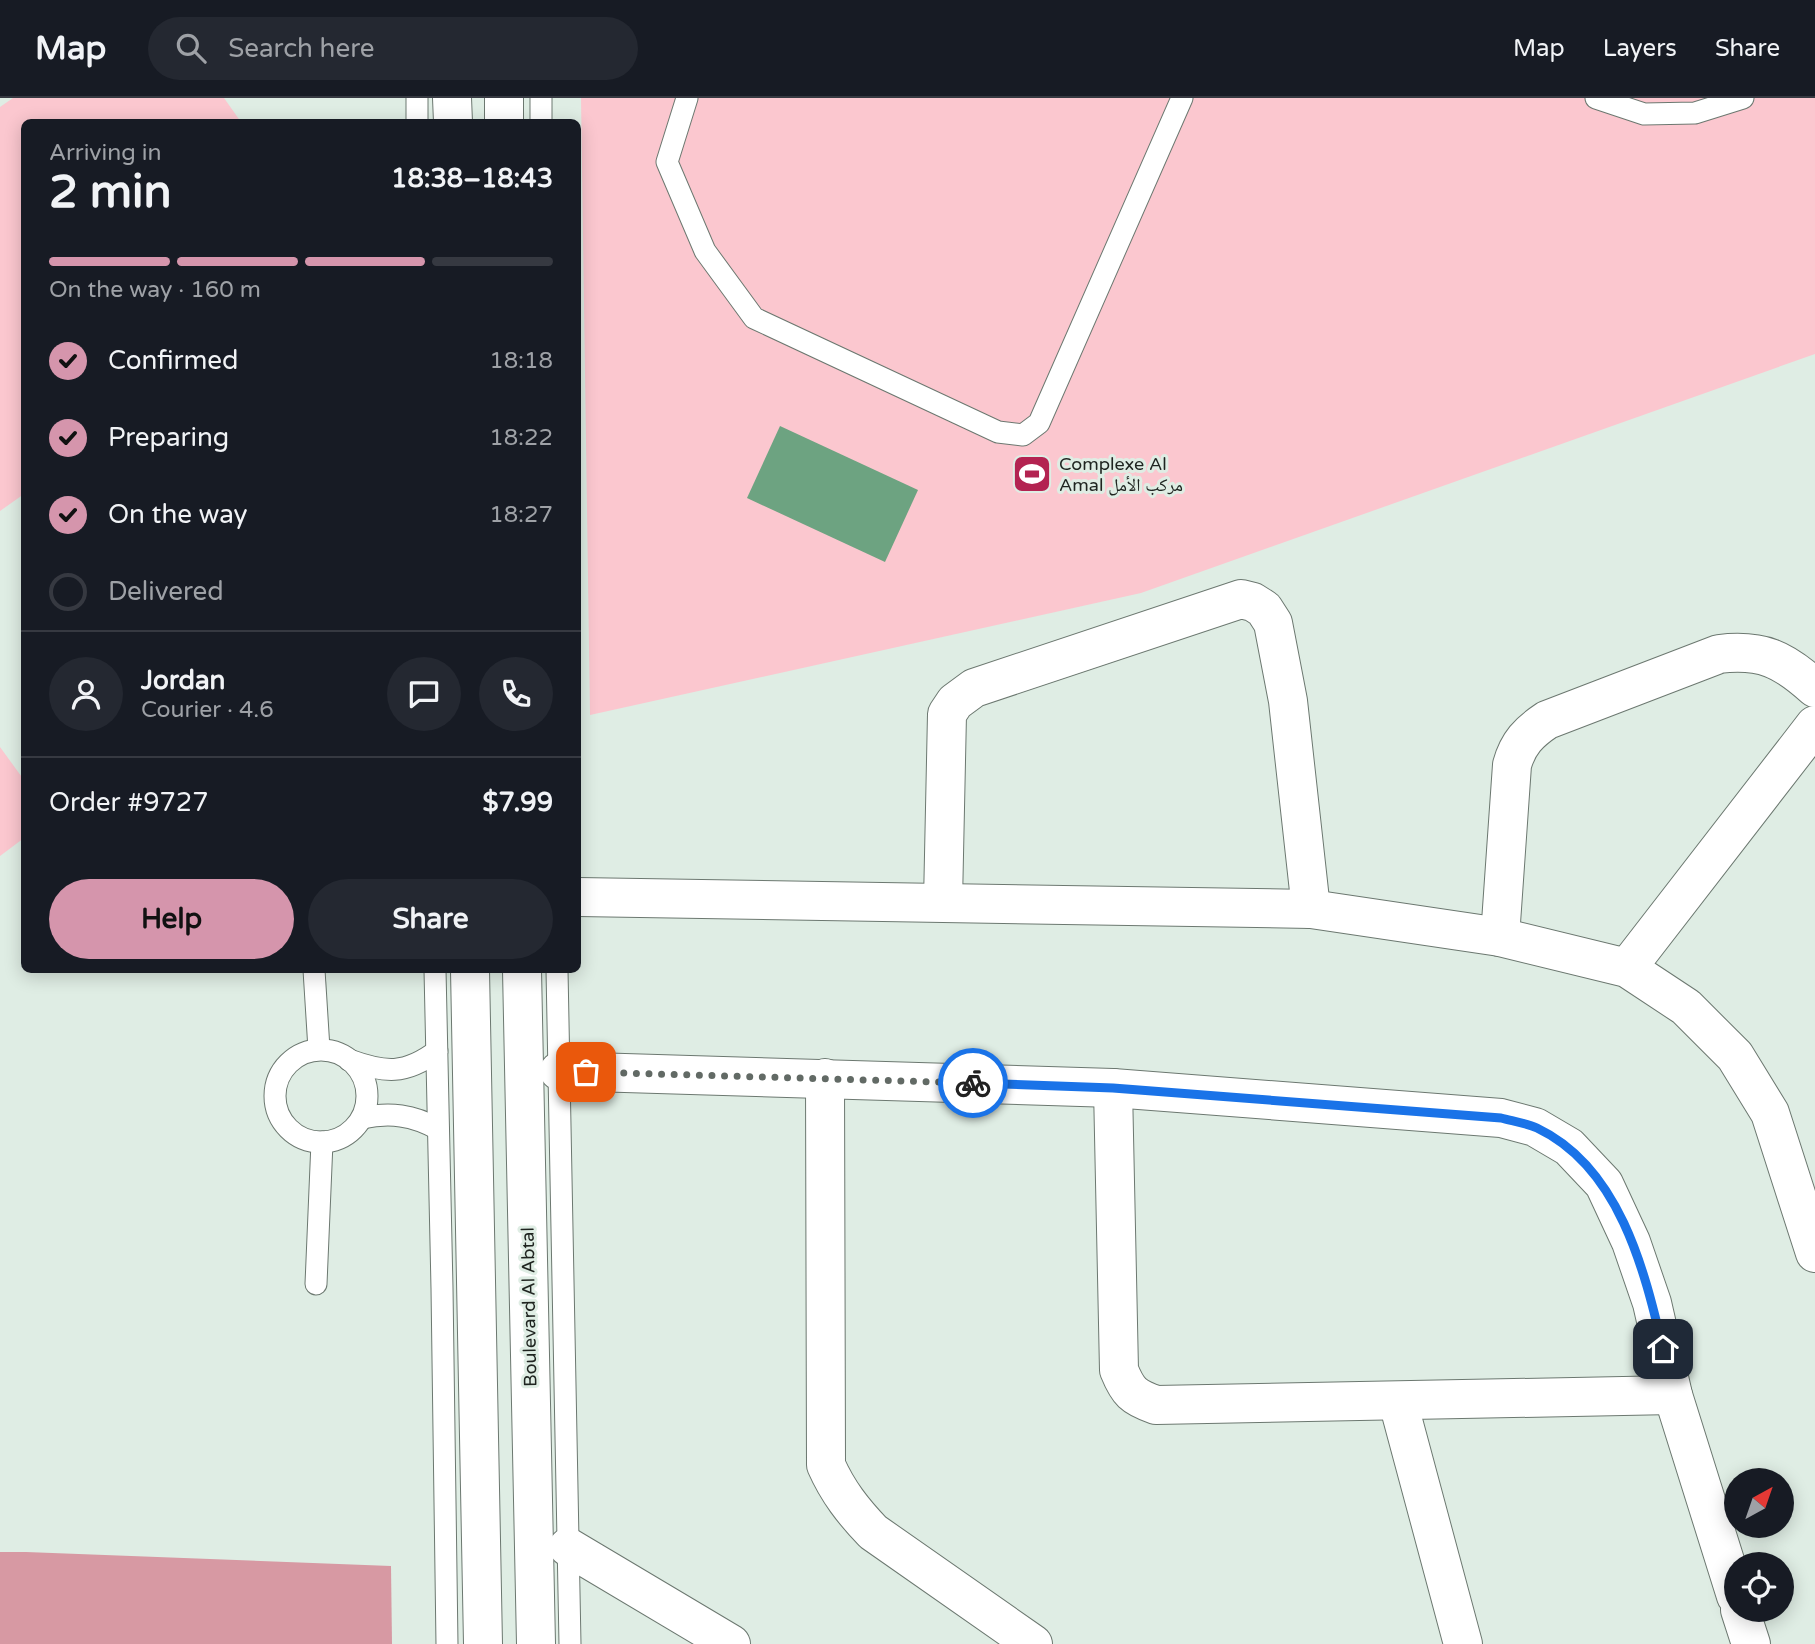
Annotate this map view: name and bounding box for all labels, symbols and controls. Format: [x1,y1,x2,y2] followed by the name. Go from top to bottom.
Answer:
[148,17,638,80] search box
[35,29,106,68] text: Map
[172,29,210,67] icon: search
[228,33,374,64] text: Search here
[1513,34,1565,63] text: Map
[1603,34,1677,63] text: Layers
[1715,34,1780,63] text: Share
[49,139,162,167] text: Arriving in
[391,163,553,194] text: 18:38–18:43
[49,165,172,220] text: 2 min
[49,276,261,304] text: On the way · 160 m
[49,342,87,380] icon: check
[108,345,238,376] text: Confirmed
[489,347,553,375] text: 18:18
[49,419,87,457] icon: check
[108,422,229,453] text: Preparing
[489,424,553,452] text: 18:22
[1011,453,1053,495] sports icon: Complexe Al Amal مركب الأمل
[1059,453,1183,496] place label: Complexe Al Amal مركب الأمل
[49,496,87,534] icon: check
[108,499,248,530] text: On the way
[489,501,553,529] text: 18:27
[108,576,224,607] text: Delivered
[49,657,123,731] button: person
[387,657,461,731] button: chat
[479,657,553,731] button: phone
[141,665,225,696] text: Jordan
[141,696,274,724] text: Courier · 4.6
[49,787,209,818] text: Order #9727
[483,787,553,818] text: $7.99
[49,879,294,959] button: Help
[308,879,553,959] button: Share
[556,1042,616,1102] pin
[938,1048,1008,1118] courier
[567,1053,605,1091] icon: bag
[954,1064,992,1102] icon: bike
[517,1227,541,1387] street label: Boulevard Al Abtal
[1633,1319,1693,1379] pin
[1644,1330,1682,1368] icon: home
[1724,1468,1794,1538] north arrow
[1724,1468,1794,1622] map controls
[1724,1552,1794,1622] button: locate

